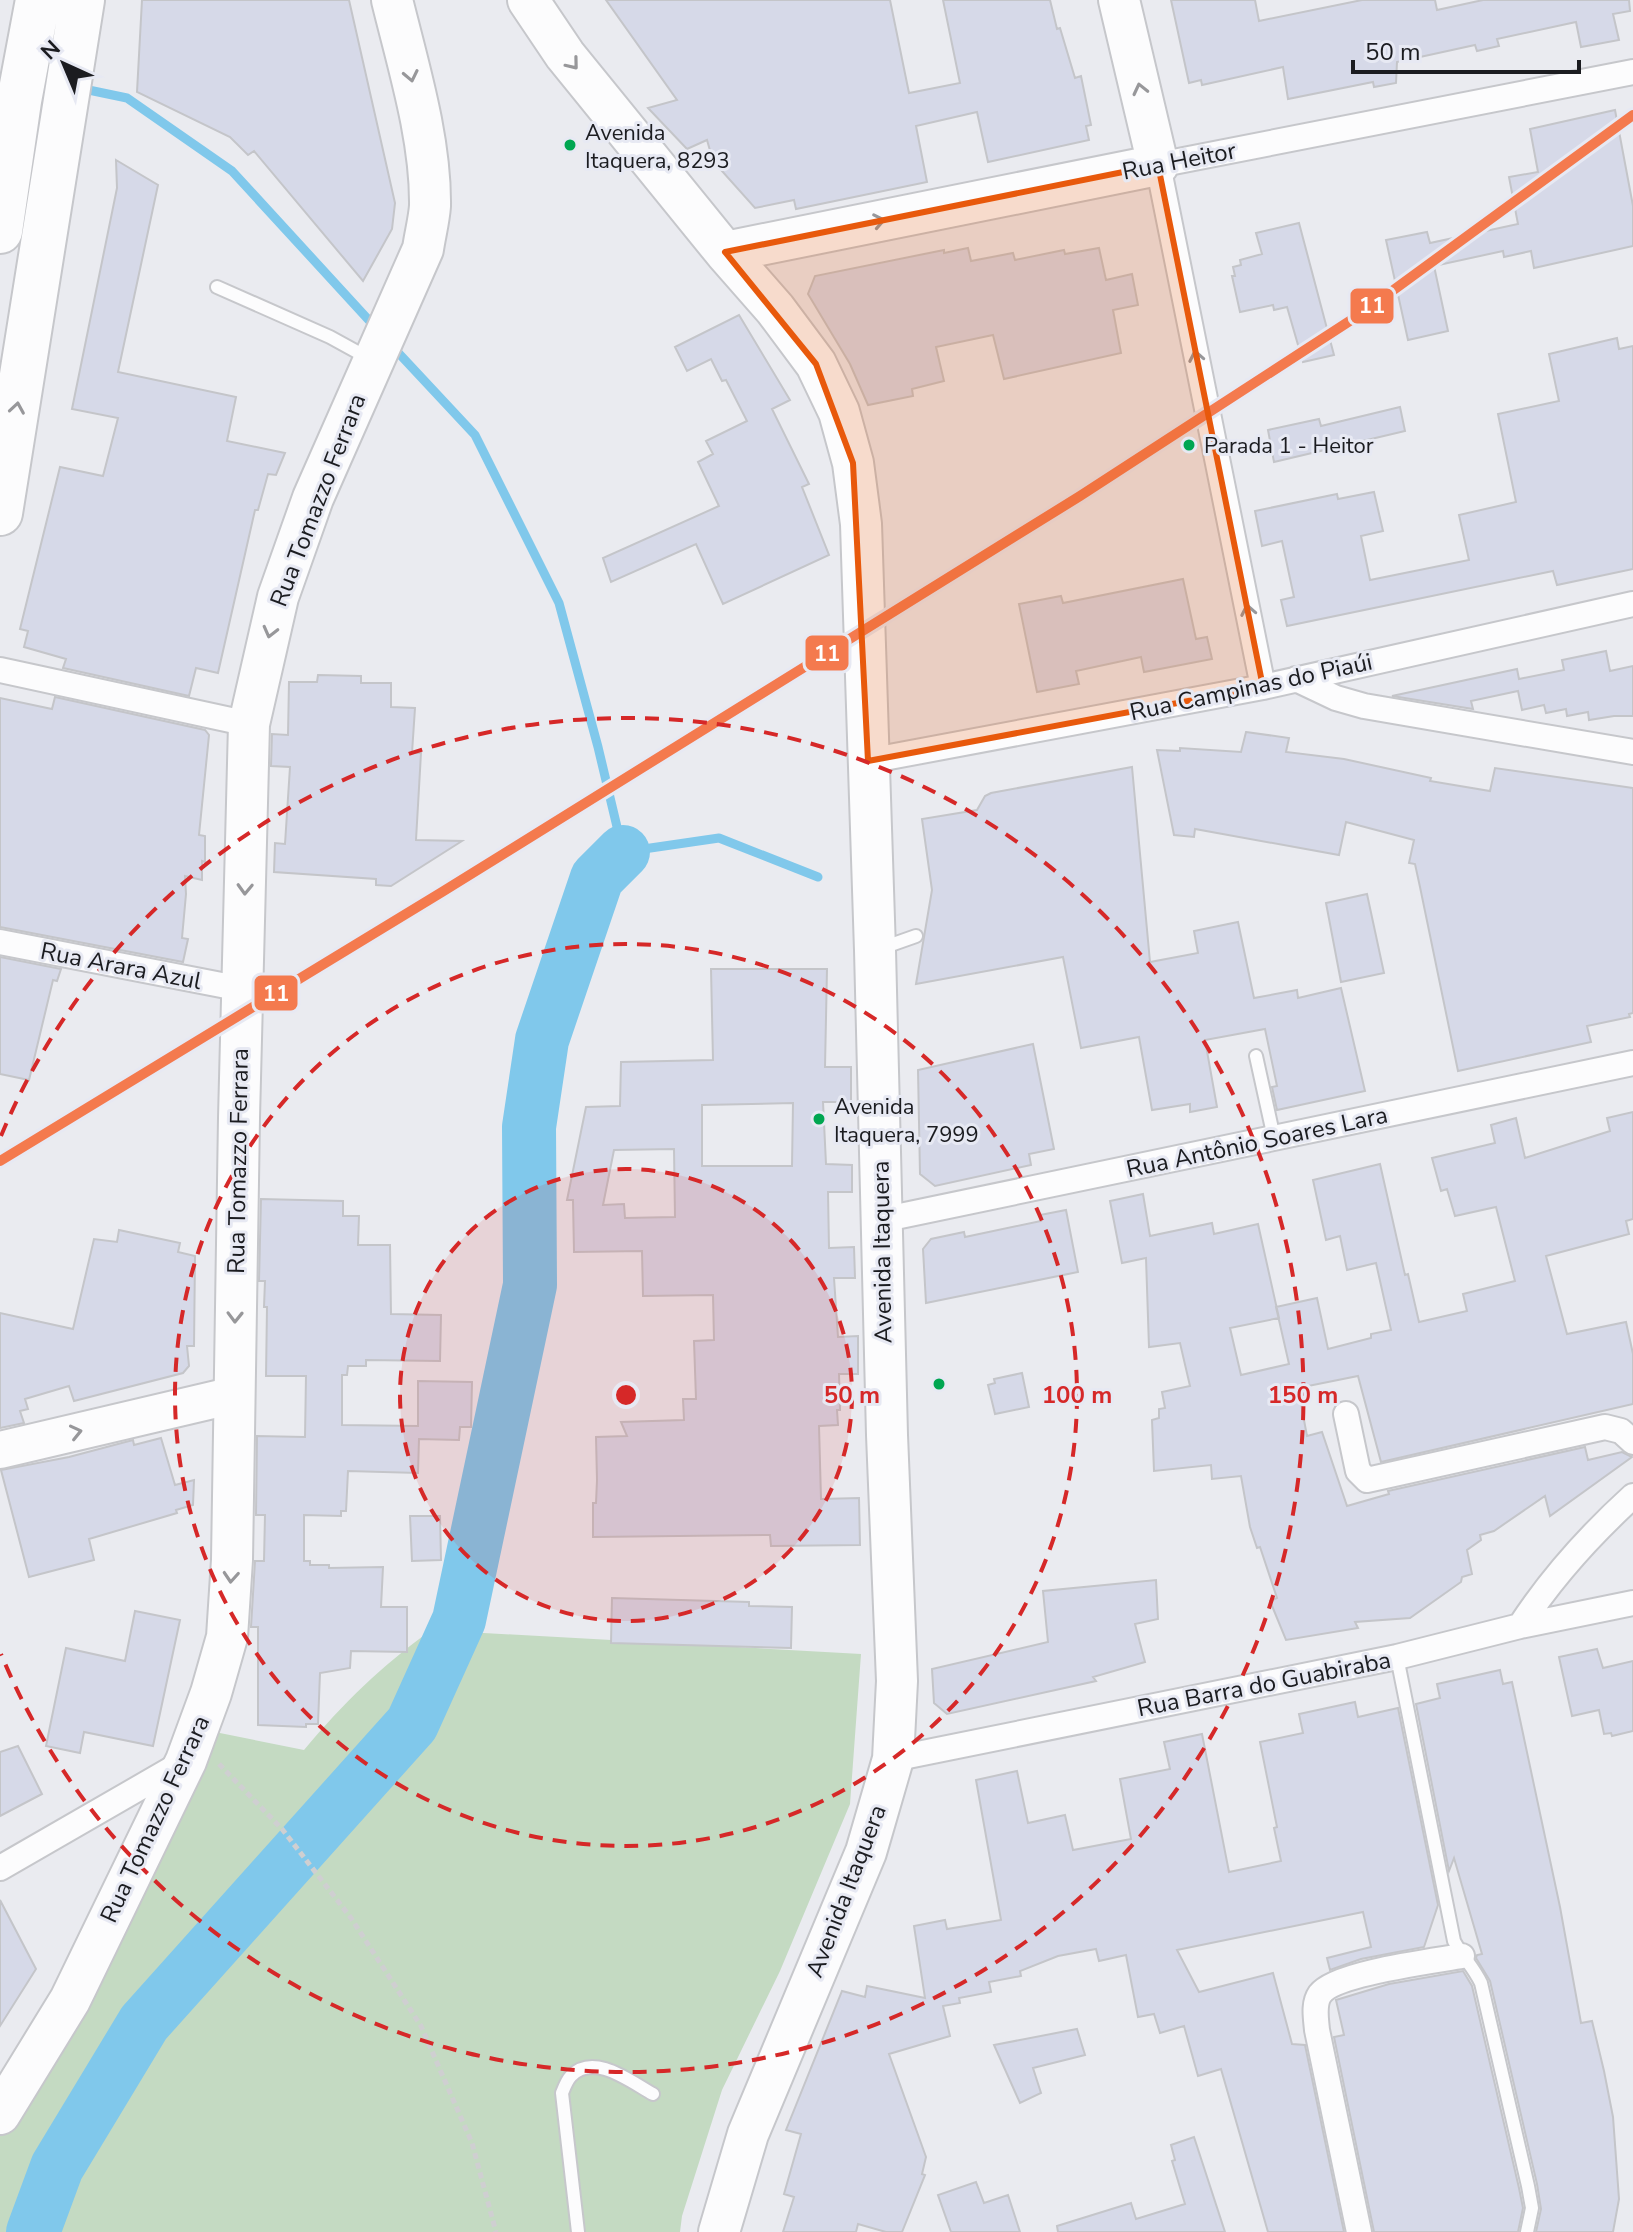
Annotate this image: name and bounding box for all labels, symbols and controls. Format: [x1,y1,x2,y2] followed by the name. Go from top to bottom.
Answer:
[24,24,104,104] north arrow
[1353,24,1579,74] scale bar
[34,34,67,67] text: N
[1365,36,1421,68] text: 50 m
[563,55,578,69] one-way arrow
[402,68,419,82] one-way arrow
[1132,83,1149,97] one-way arrow
[585,118,730,176] place label: Avenida Itaquera, 8293
[1119,134,1239,188] street label: Rua Heitor
[562,137,578,153] marker: Avenida Itaquera, 8293
[872,213,885,230] one-way arrow
[1349,287,1395,325] line badge: 11
[1359,291,1385,321] text: 11
[1188,349,1205,363] one-way arrow
[263,389,373,611] street label: Rua Tomazzo Ferrara
[7,401,24,415] one-way arrow
[1204,431,1374,461] place label: Parada 1 - Heitor
[1181,437,1197,453] marker: Parada 1 - Heitor
[1240,604,1257,617] one-way arrow
[262,624,279,638] one-way arrow
[804,634,850,672] line badge: 11
[814,639,840,669] text: 11
[1127,646,1375,728] street label: Rua Campinas do Piaúi
[236,883,253,896] one-way arrow
[38,935,204,997] street label: Rua Arara Azul
[253,974,299,1012] line badge: 11
[263,979,289,1009] text: 11
[220,1048,256,1274] street label: Rua Tomazzo Ferrara
[834,1092,979,1150] place label: Avenida Itaquera, 7999
[1123,1099,1391,1185] street label: Rua Antônio Soares Lara
[811,1111,827,1127] marker: Avenida Itaquera, 7999
[864,1160,900,1344] street label: Avenida Itaquera
[227,1311,244,1324] one-way arrow
[931,1376,947,1392] unlabelled marker
[824,1379,880,1411] text: 50 m
[1042,1379,1112,1411] text: 100 m
[1268,1379,1338,1411] text: 150 m
[612,1381,640,1409] centre of rings
[69,1424,82,1441] one-way arrow
[223,1571,240,1584] one-way arrow
[1134,1644,1394,1724] street label: Rua Barra do Guabiraba
[93,1710,217,1928] street label: Rua Tomazzo Ferrara
[798,1800,894,1982] street label: Avenida Itaquera

